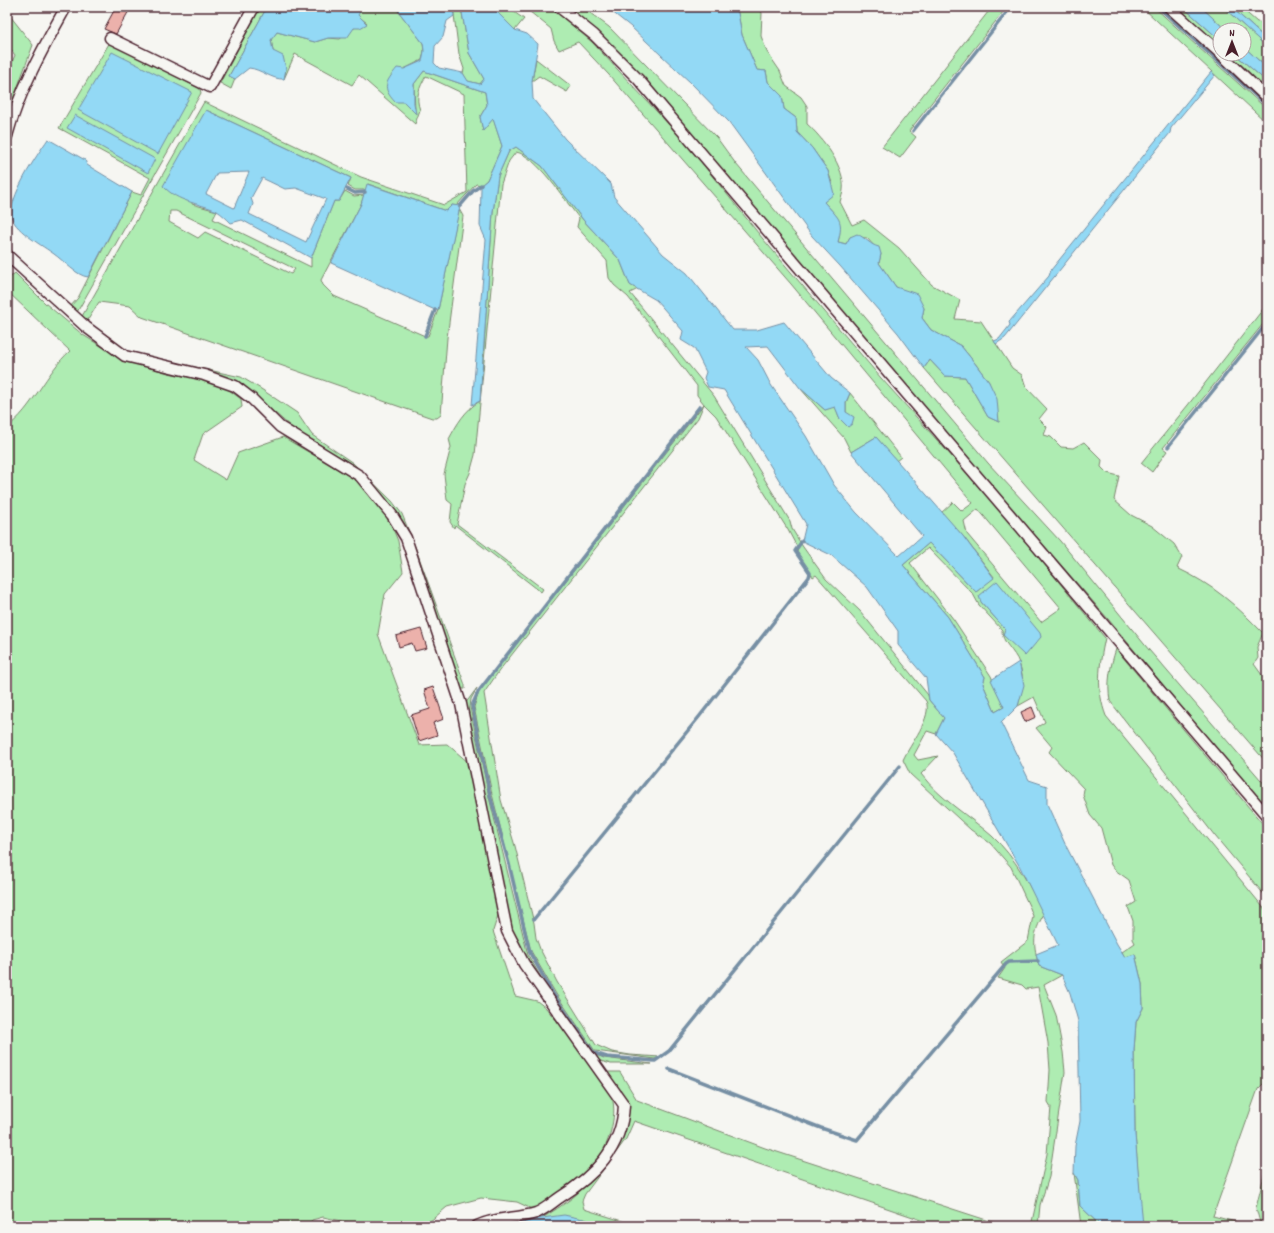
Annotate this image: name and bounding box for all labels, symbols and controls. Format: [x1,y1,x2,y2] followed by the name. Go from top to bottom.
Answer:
[1212,22,1252,62] north arrow
[1229,26,1235,42] text: N

